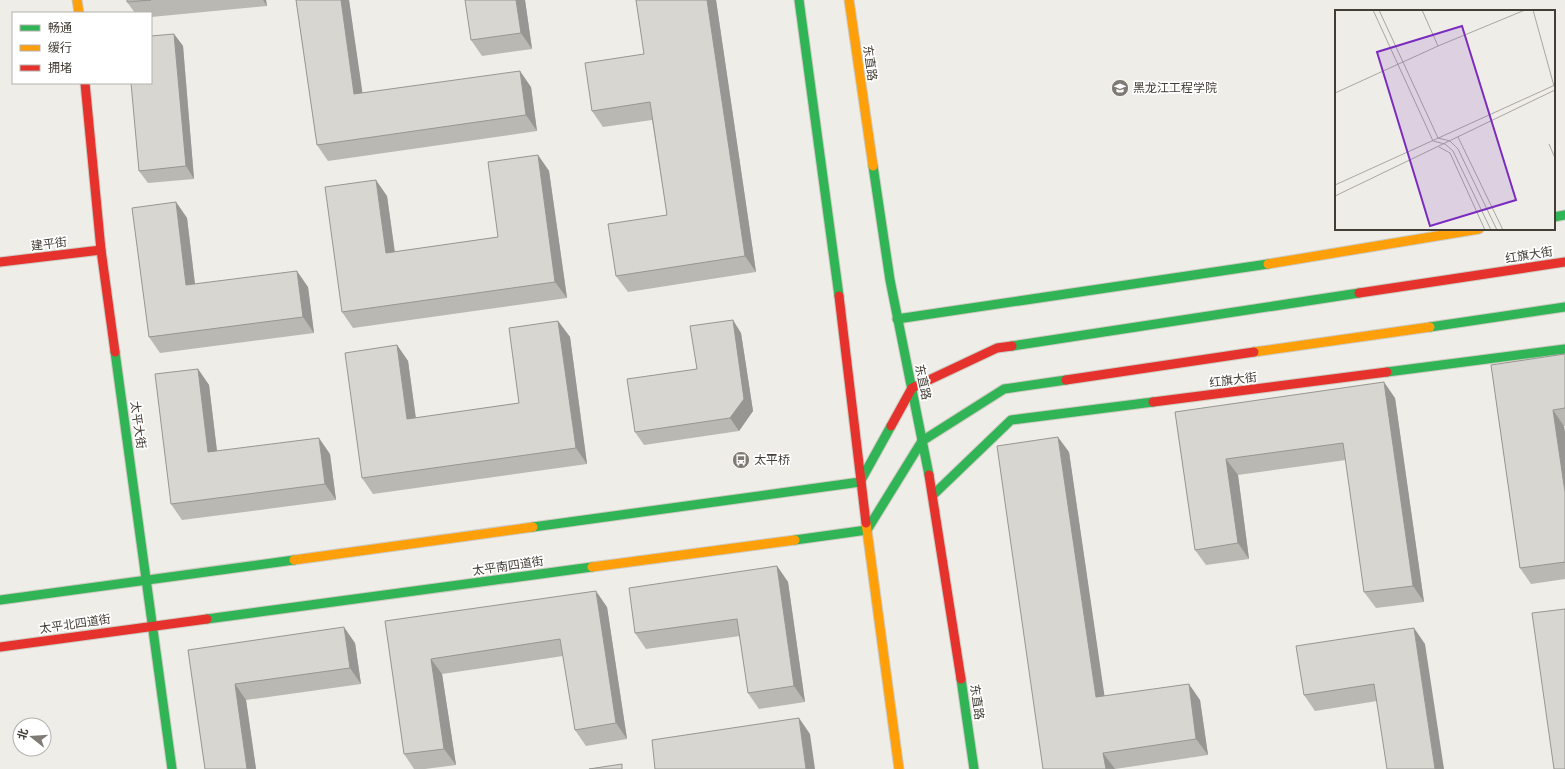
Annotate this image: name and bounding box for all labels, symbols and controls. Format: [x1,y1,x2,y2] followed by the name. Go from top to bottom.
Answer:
[1335,10,1555,230] inset map
[12,12,152,84] legend
[48,21,72,35] text: 畅通
[48,41,72,55] text: 缓行
[861,44,879,82] street label: 东直路
[48,61,72,75] text: 拥堵
[1110,78,1130,98] school or university icon: 黑龙江工程学院
[1133,81,1217,95] place label: 黑龙江工程学院
[30,235,68,253] street label: 建平街
[1504,244,1554,266] street label: 红旗大街
[912,363,934,401] street label: 东直路
[1208,370,1258,390] street label: 红旗大街
[128,400,148,450] street label: 太平大街
[731,450,751,470] bus stop icon: 太平桥
[754,453,790,467] place label: 太平桥
[471,554,545,578] street label: 太平南四道街
[38,612,112,636] street label: 太平北四道街
[968,683,986,721] street label: 东直路
[12,717,52,757] north arrow
[15,727,31,741] text: 北

